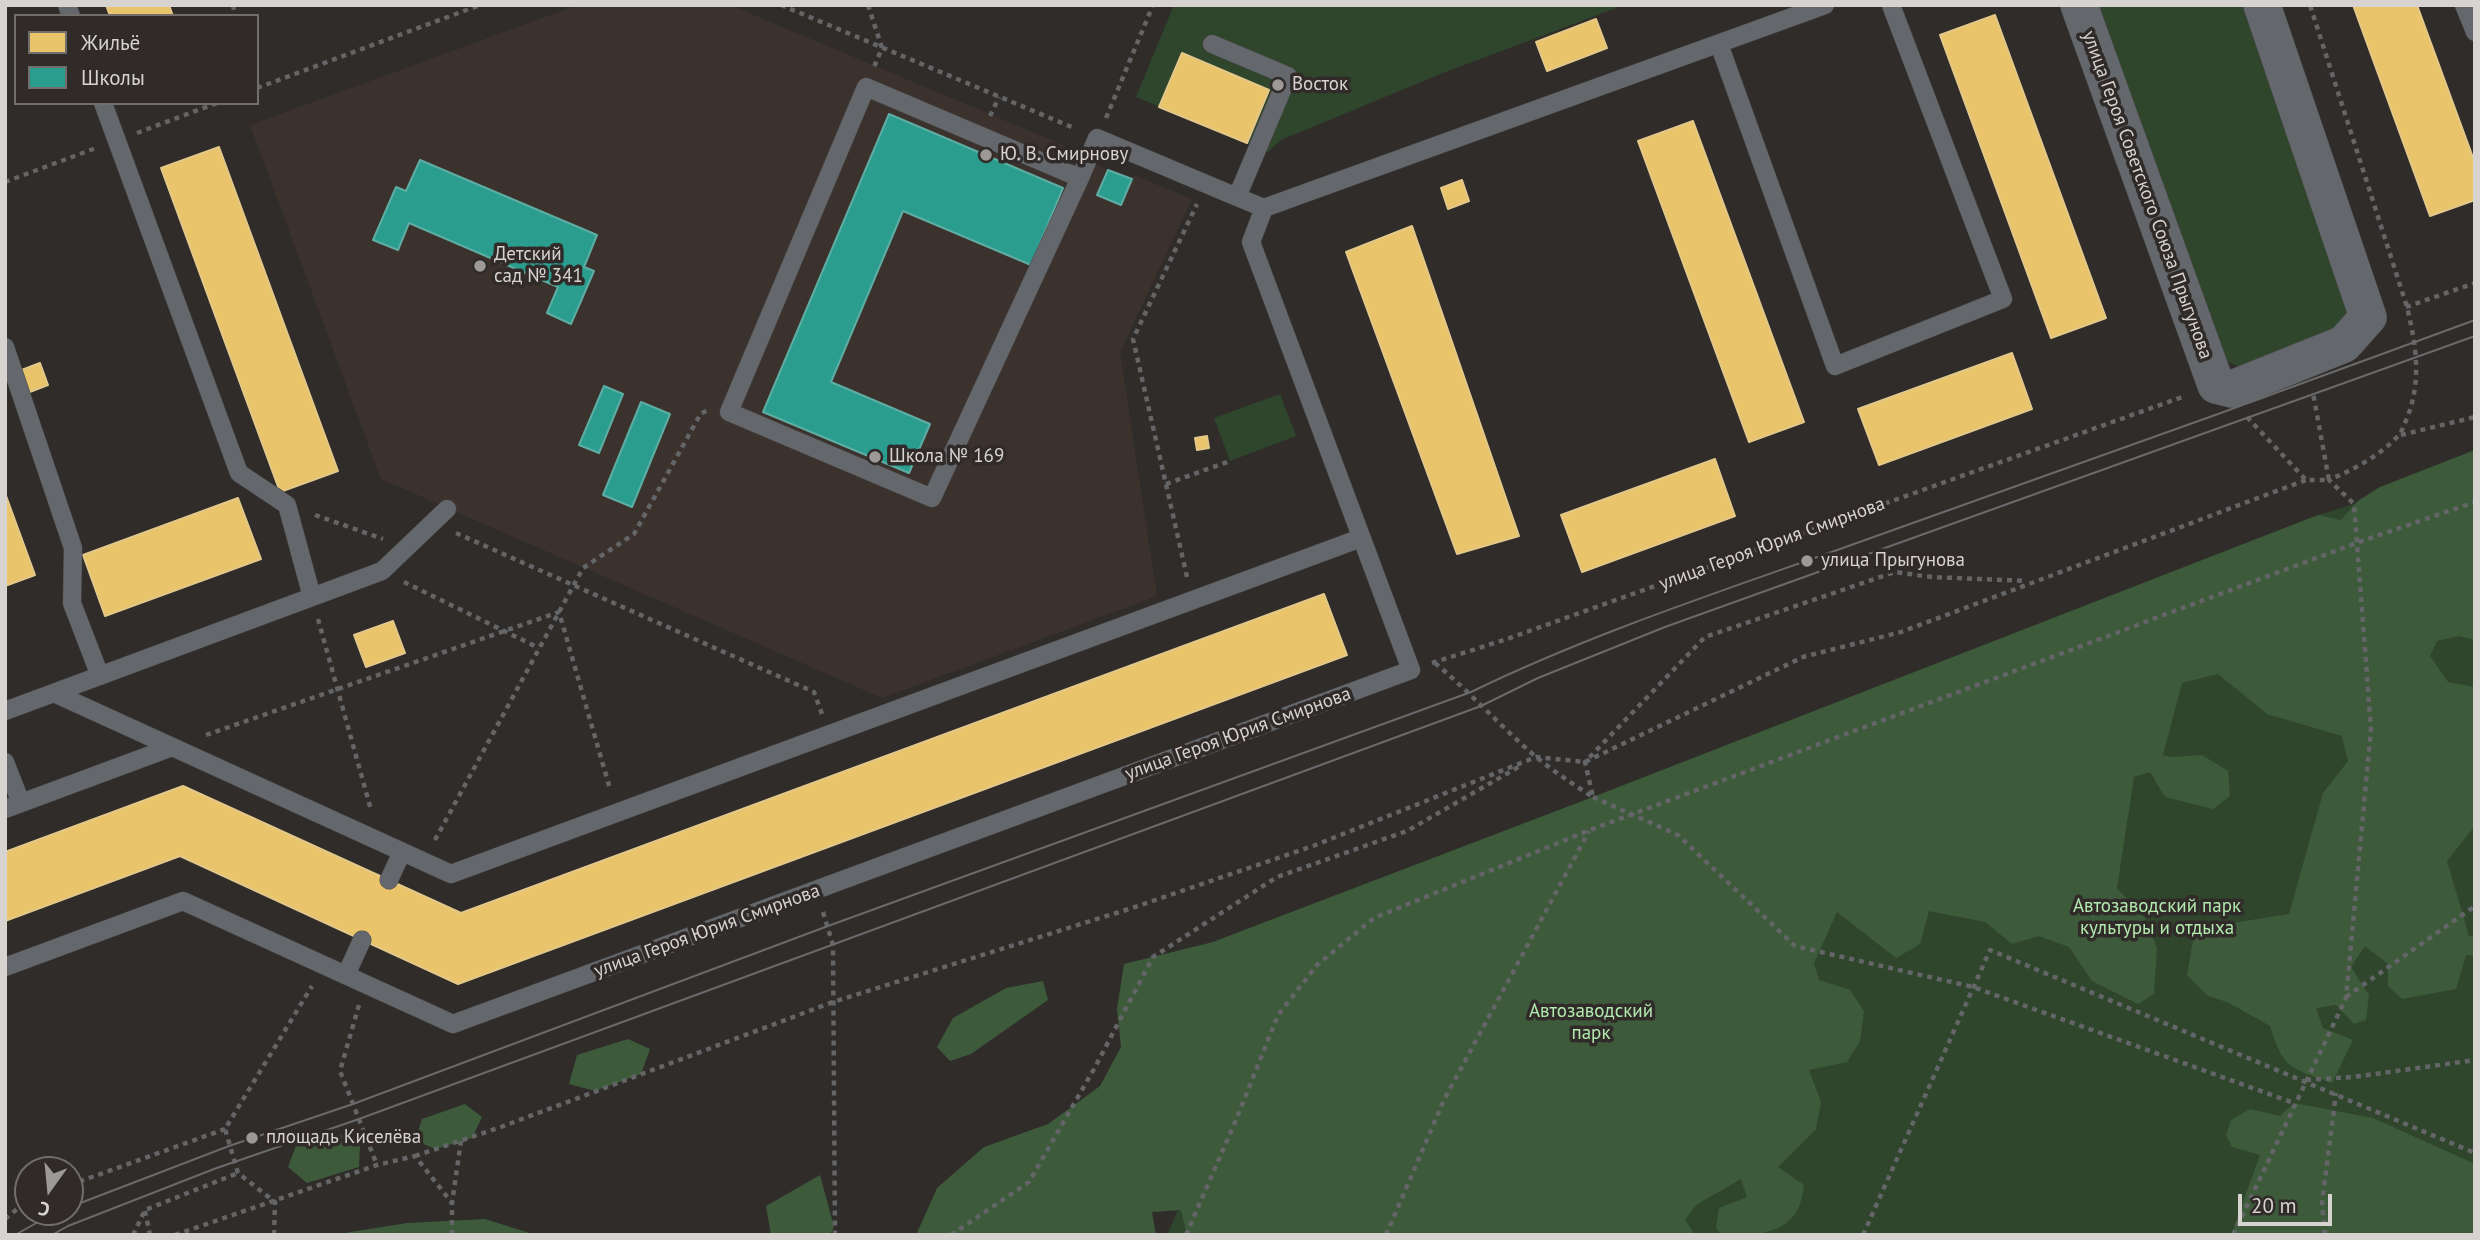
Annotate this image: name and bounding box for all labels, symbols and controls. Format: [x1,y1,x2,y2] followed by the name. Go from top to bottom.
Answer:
[14,14,259,105] legend
[2077,28,2217,362] street label: улица Героя Советского Союза Прыгунова
[81,29,140,56] text: Жильё
[81,64,145,91] text: Школы
[1292,74,1348,96] place label: Восток
[1270,77,1286,93] marker: Восток
[1000,144,1128,166] place label: Ю. В. Смирнову
[978,147,994,163] marker: Ю. В. Смирнову
[494,244,583,288] place label: Детский сад № 341
[472,258,488,274] marker: Детский сад № 341
[889,446,1004,468] place label: Школа № 169
[867,449,883,465] marker: Школа № 169
[1656,492,1888,596] street label: улица Героя Юрия Смирнова
[1821,550,1965,572] place label: улица Прыгунова
[1799,553,1815,569] marker: улица Прыгунова
[1122,682,1354,786] street label: улица Героя Юрия Смирнова
[591,879,823,983] street label: улица Героя Юрия Смирнова
[2073,896,2241,940] park label: Автозаводский парк культуры и отдыха
[1529,1001,1653,1045] park label: Автозаводский парк
[266,1127,421,1149] place label: площадь Киселёва
[244,1130,260,1146] marker: площадь Киселёва
[14,1156,84,1226] north arrow
[2242,1180,2336,1224] scale bar
[2251,1192,2297,1219] text: 20 m
[36,1196,52,1222] text: С

